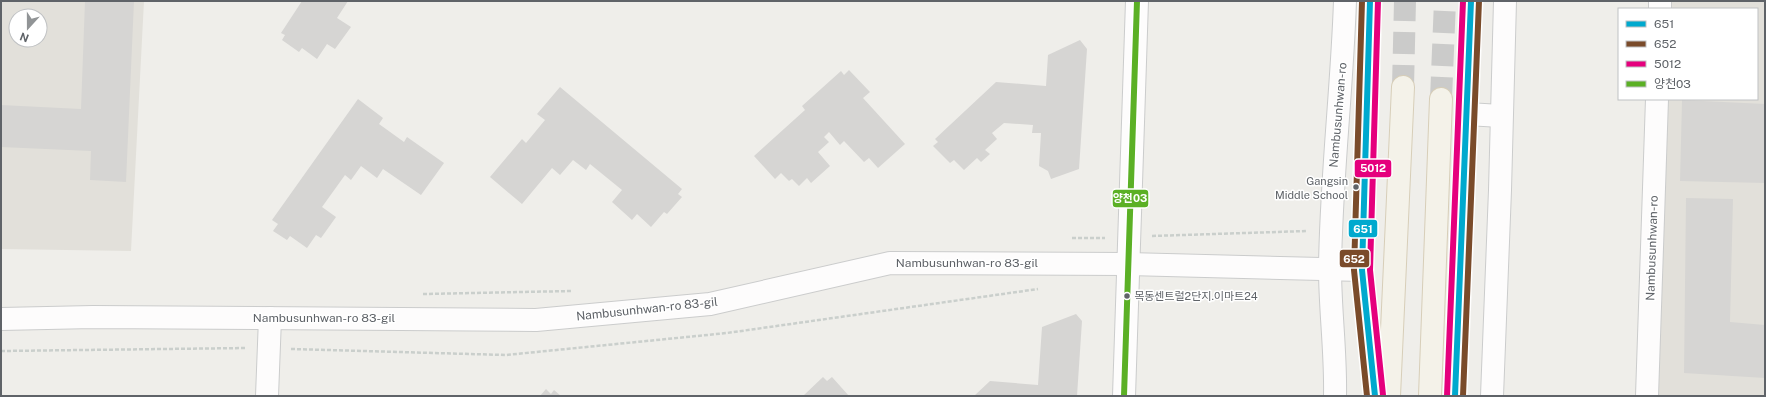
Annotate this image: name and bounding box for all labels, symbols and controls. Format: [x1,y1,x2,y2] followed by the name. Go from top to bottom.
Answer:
[8,8,48,48] north arrow
[1618,8,1758,100] legend
[1654,17,1674,31] text: 651
[18,30,31,44] text: N
[1654,37,1676,51] text: 652
[1654,57,1681,71] text: 5012
[1326,62,1350,168] street label: Nambusunhwan-ro
[1654,77,1691,91] text: 양천03
[1354,159,1392,178] line badge: 5012
[1360,162,1386,174] text: 5012
[1275,175,1348,201] place label: Gangsin Middle School
[1351,182,1361,192] marker: Gangsin Middle School
[1112,189,1149,208] line badge: 양천03
[1113,192,1147,204] text: 양천03
[1643,195,1661,301] street label: Nambusunhwan-ro
[1348,219,1378,238] line badge: 651
[1353,223,1373,235] text: 651
[1339,249,1370,268] line badge: 652
[1343,253,1365,265] text: 652
[896,256,1039,270] street label: Nambusunhwan-ro 83-gil
[1134,290,1258,302] place label: 목동센트럴2단지.이마트24
[1122,291,1132,301] marker: 목동센트럴2단지.이마트24
[576,295,719,323] street label: Nambusunhwan-ro 83-gil
[253,311,396,325] street label: Nambusunhwan-ro 83-gil

